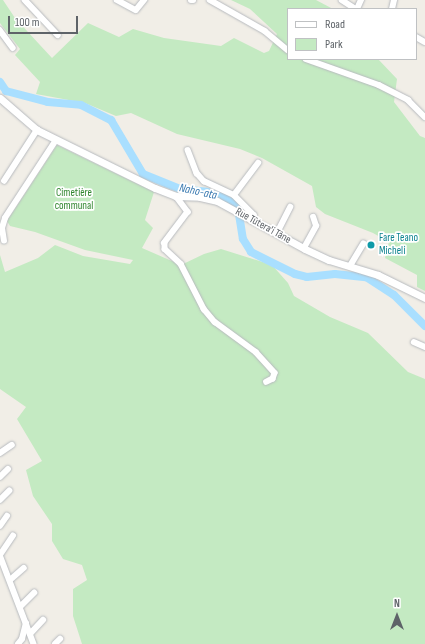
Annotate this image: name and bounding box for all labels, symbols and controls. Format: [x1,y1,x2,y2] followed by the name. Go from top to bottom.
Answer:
[10,8,80,34] scale bar
[287,8,417,60] legend
[15,15,40,30] text: 100 m
[325,17,345,32] text: Road
[325,37,343,52] text: Park
[178,181,218,203] water label: Naho-ata
[55,187,93,213] park label: Cimetière communal
[233,205,293,247] street label: Rue Tūtera'i Tāne
[379,232,418,258] place label: Fare Teano Micheli
[366,240,376,250] marker: Fare Teano Micheli
[377,596,417,636] north arrow
[394,597,400,610] text: N

